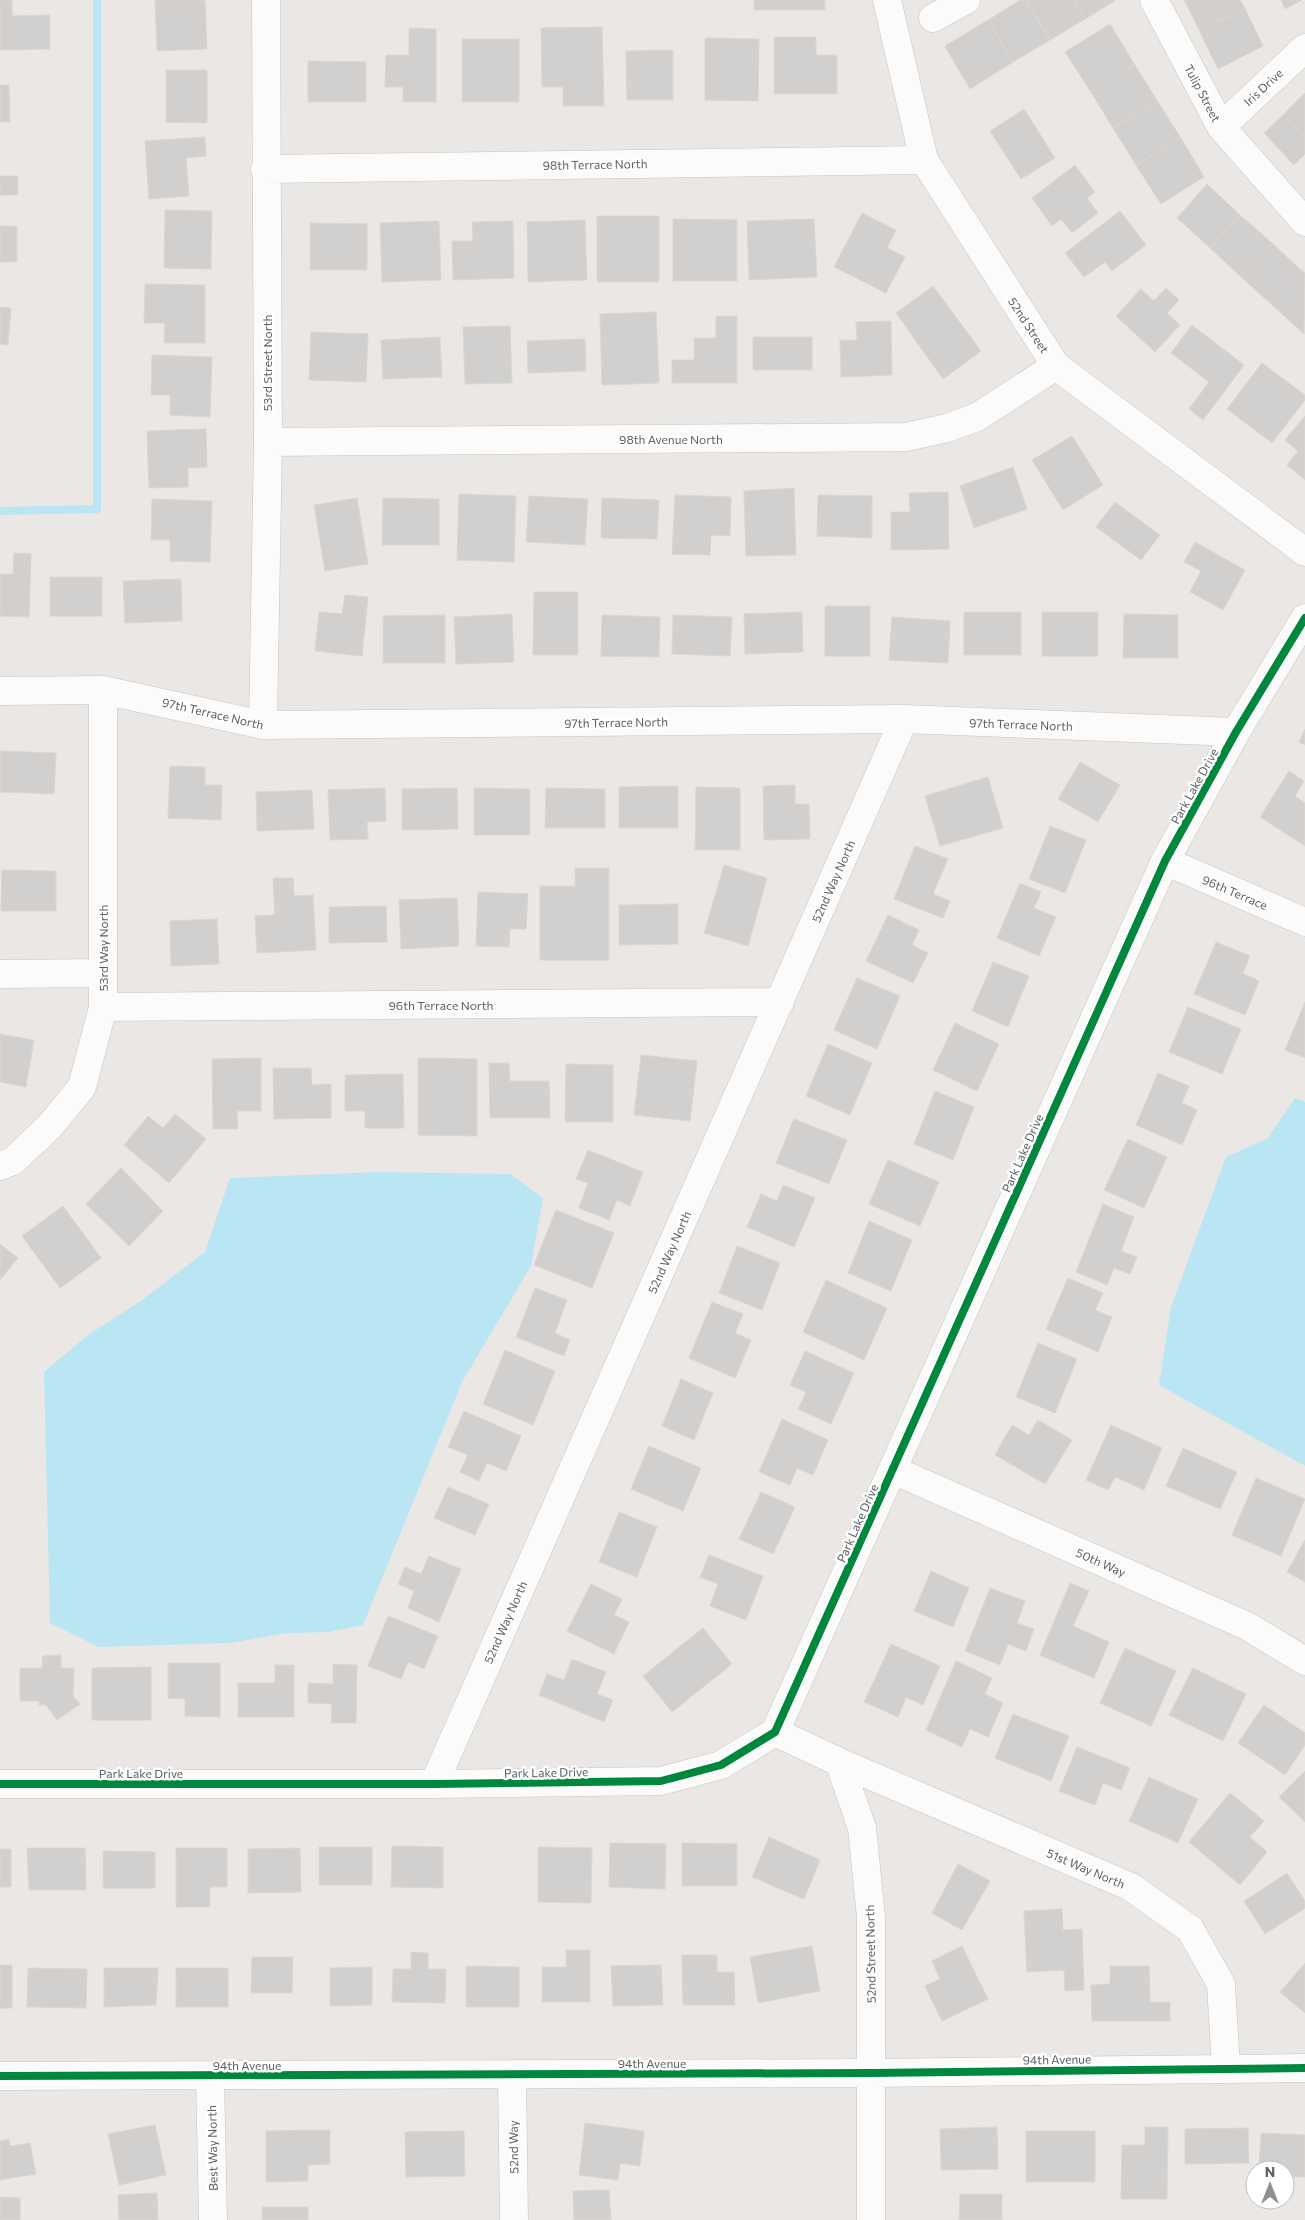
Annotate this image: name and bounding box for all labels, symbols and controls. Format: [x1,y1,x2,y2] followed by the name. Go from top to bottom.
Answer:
[1182,62,1224,124] street label: Tulip Street
[1241,66,1285,108] street label: Iris Drive
[542,156,648,172] street label: 98th Terrace North
[1006,295,1052,356] street label: 52nd Street
[260,315,274,411] street label: 53rd Street North
[619,432,723,446] street label: 98th Avenue North
[161,694,265,732] street label: 97th Terrace North
[564,714,668,730] street label: 97th Terrace North
[969,715,1073,733] street label: 97th Terrace North
[1167,746,1221,826] street label: Park Lake Drive
[809,838,857,924] street label: 52nd Way North
[1200,872,1270,912] street label: 96th Terrace
[96,905,110,991] street label: 53rd Way North
[389,998,493,1012] street label: 96th Terrace North
[998,1112,1046,1194] street label: Park Lake Drive
[645,1209,693,1295] street label: 52nd Way North
[833,1482,881,1564] street label: Park Lake Drive
[1074,1545,1128,1579] street label: 50th Way
[481,1579,529,1665] street label: 52nd Way North
[504,1764,588,1780] street label: Park Lake Drive
[99,1766,183,1780] street label: Park Lake Drive
[1045,1845,1127,1891] street label: 51st Way North
[862,1905,878,2003] street label: 52nd Street North
[1023,2051,1091,2067] street label: 94th Avenue
[618,2056,686,2070] street label: 94th Avenue
[213,2058,281,2072] street label: 94th Avenue
[204,2105,220,2191] street label: Best Way North
[506,2120,520,2174] street label: 52nd Way
[1245,2160,1295,2210] north arrow
[1265,2163,1275,2180] text: N

